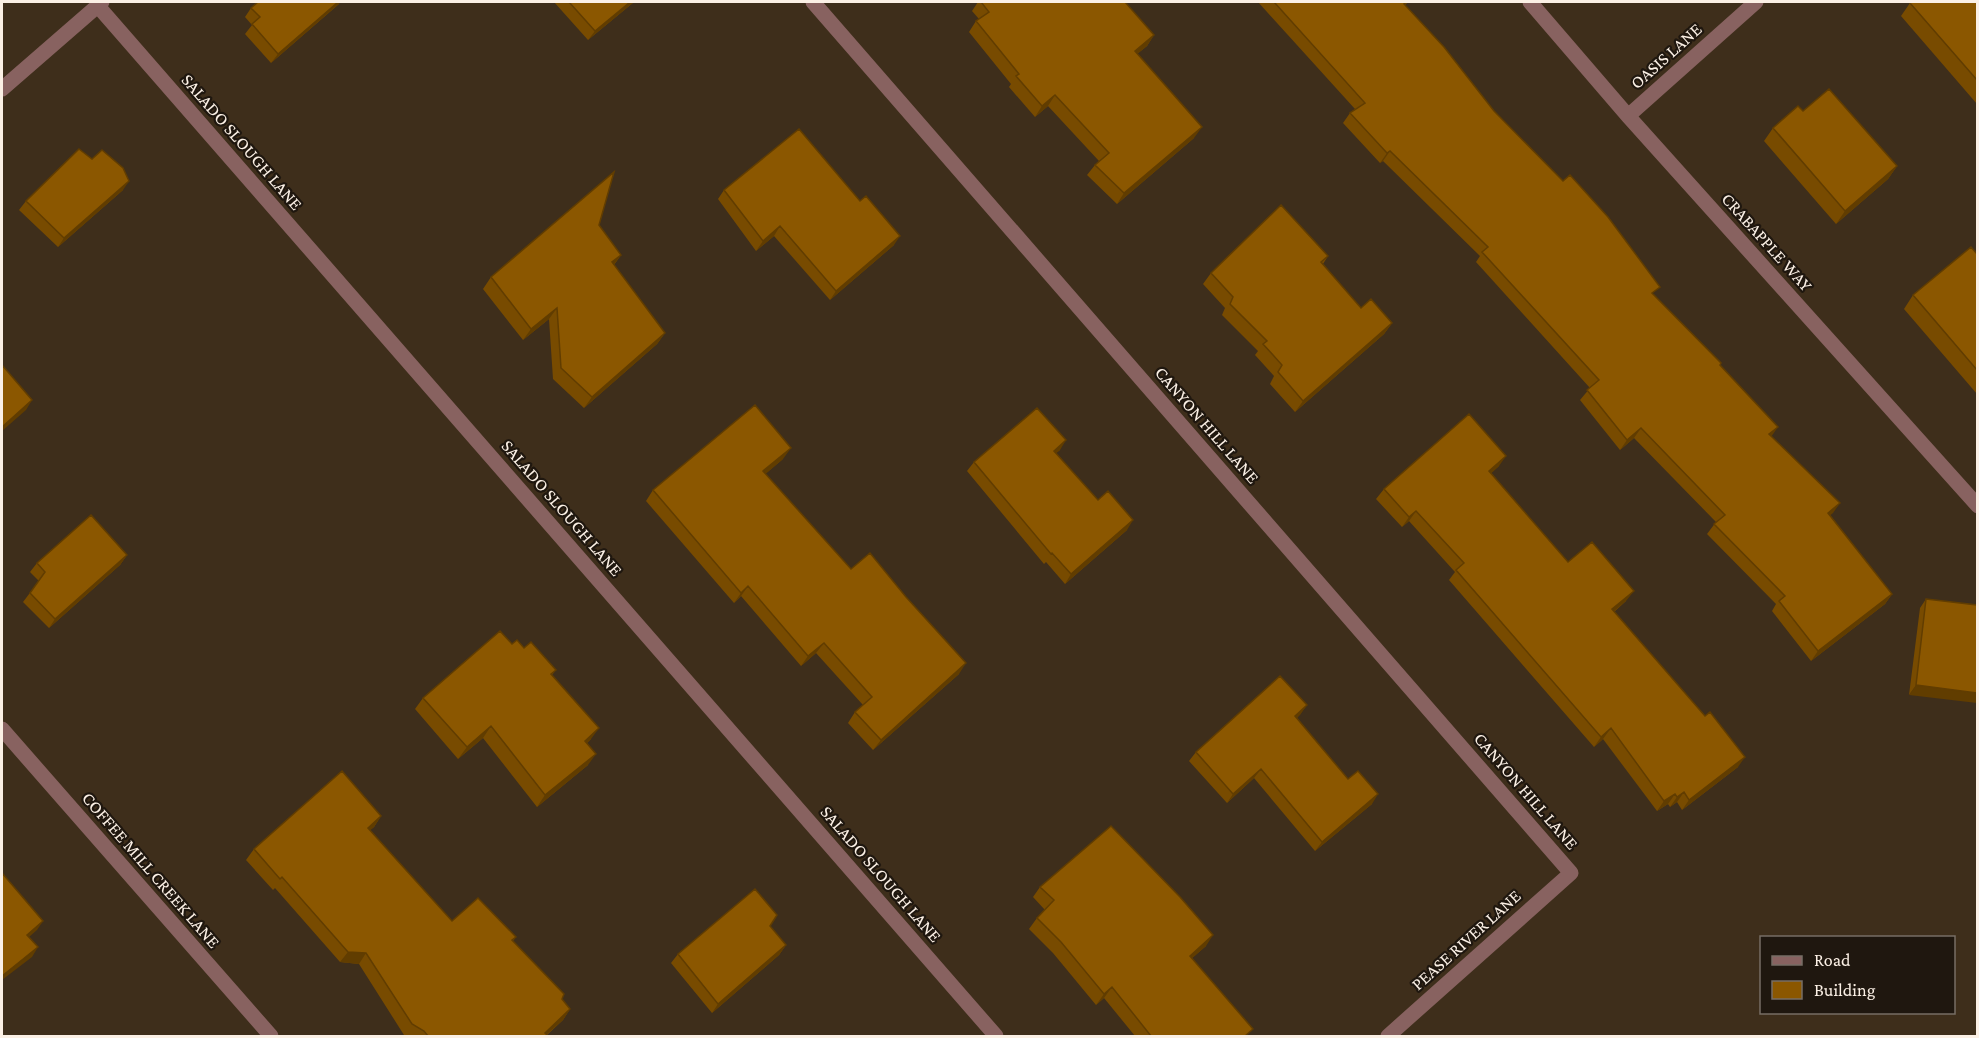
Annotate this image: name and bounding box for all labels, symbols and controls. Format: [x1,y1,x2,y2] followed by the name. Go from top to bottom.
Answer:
[1626,19,1706,93] street label: OASIS LANE
[177,70,307,214] street label: SALADO SLOUGH LANE
[1718,189,1817,296] street label: CRABAPPLE WAY
[1151,363,1263,488] street label: CANYON HILL LANE
[497,436,627,580] street label: SALADO SLOUGH LANE
[1470,729,1582,854] street label: CANYON HILL LANE
[78,788,224,952] street label: COFFEE MILL CREEK LANE
[816,802,946,946] street label: SALADO SLOUGH LANE
[1407,886,1525,994] street label: PEASE RIVER LANE
[1760,936,1955,1014] legend
[1814,950,1851,970] text: Road
[1814,980,1876,1000] text: Building

